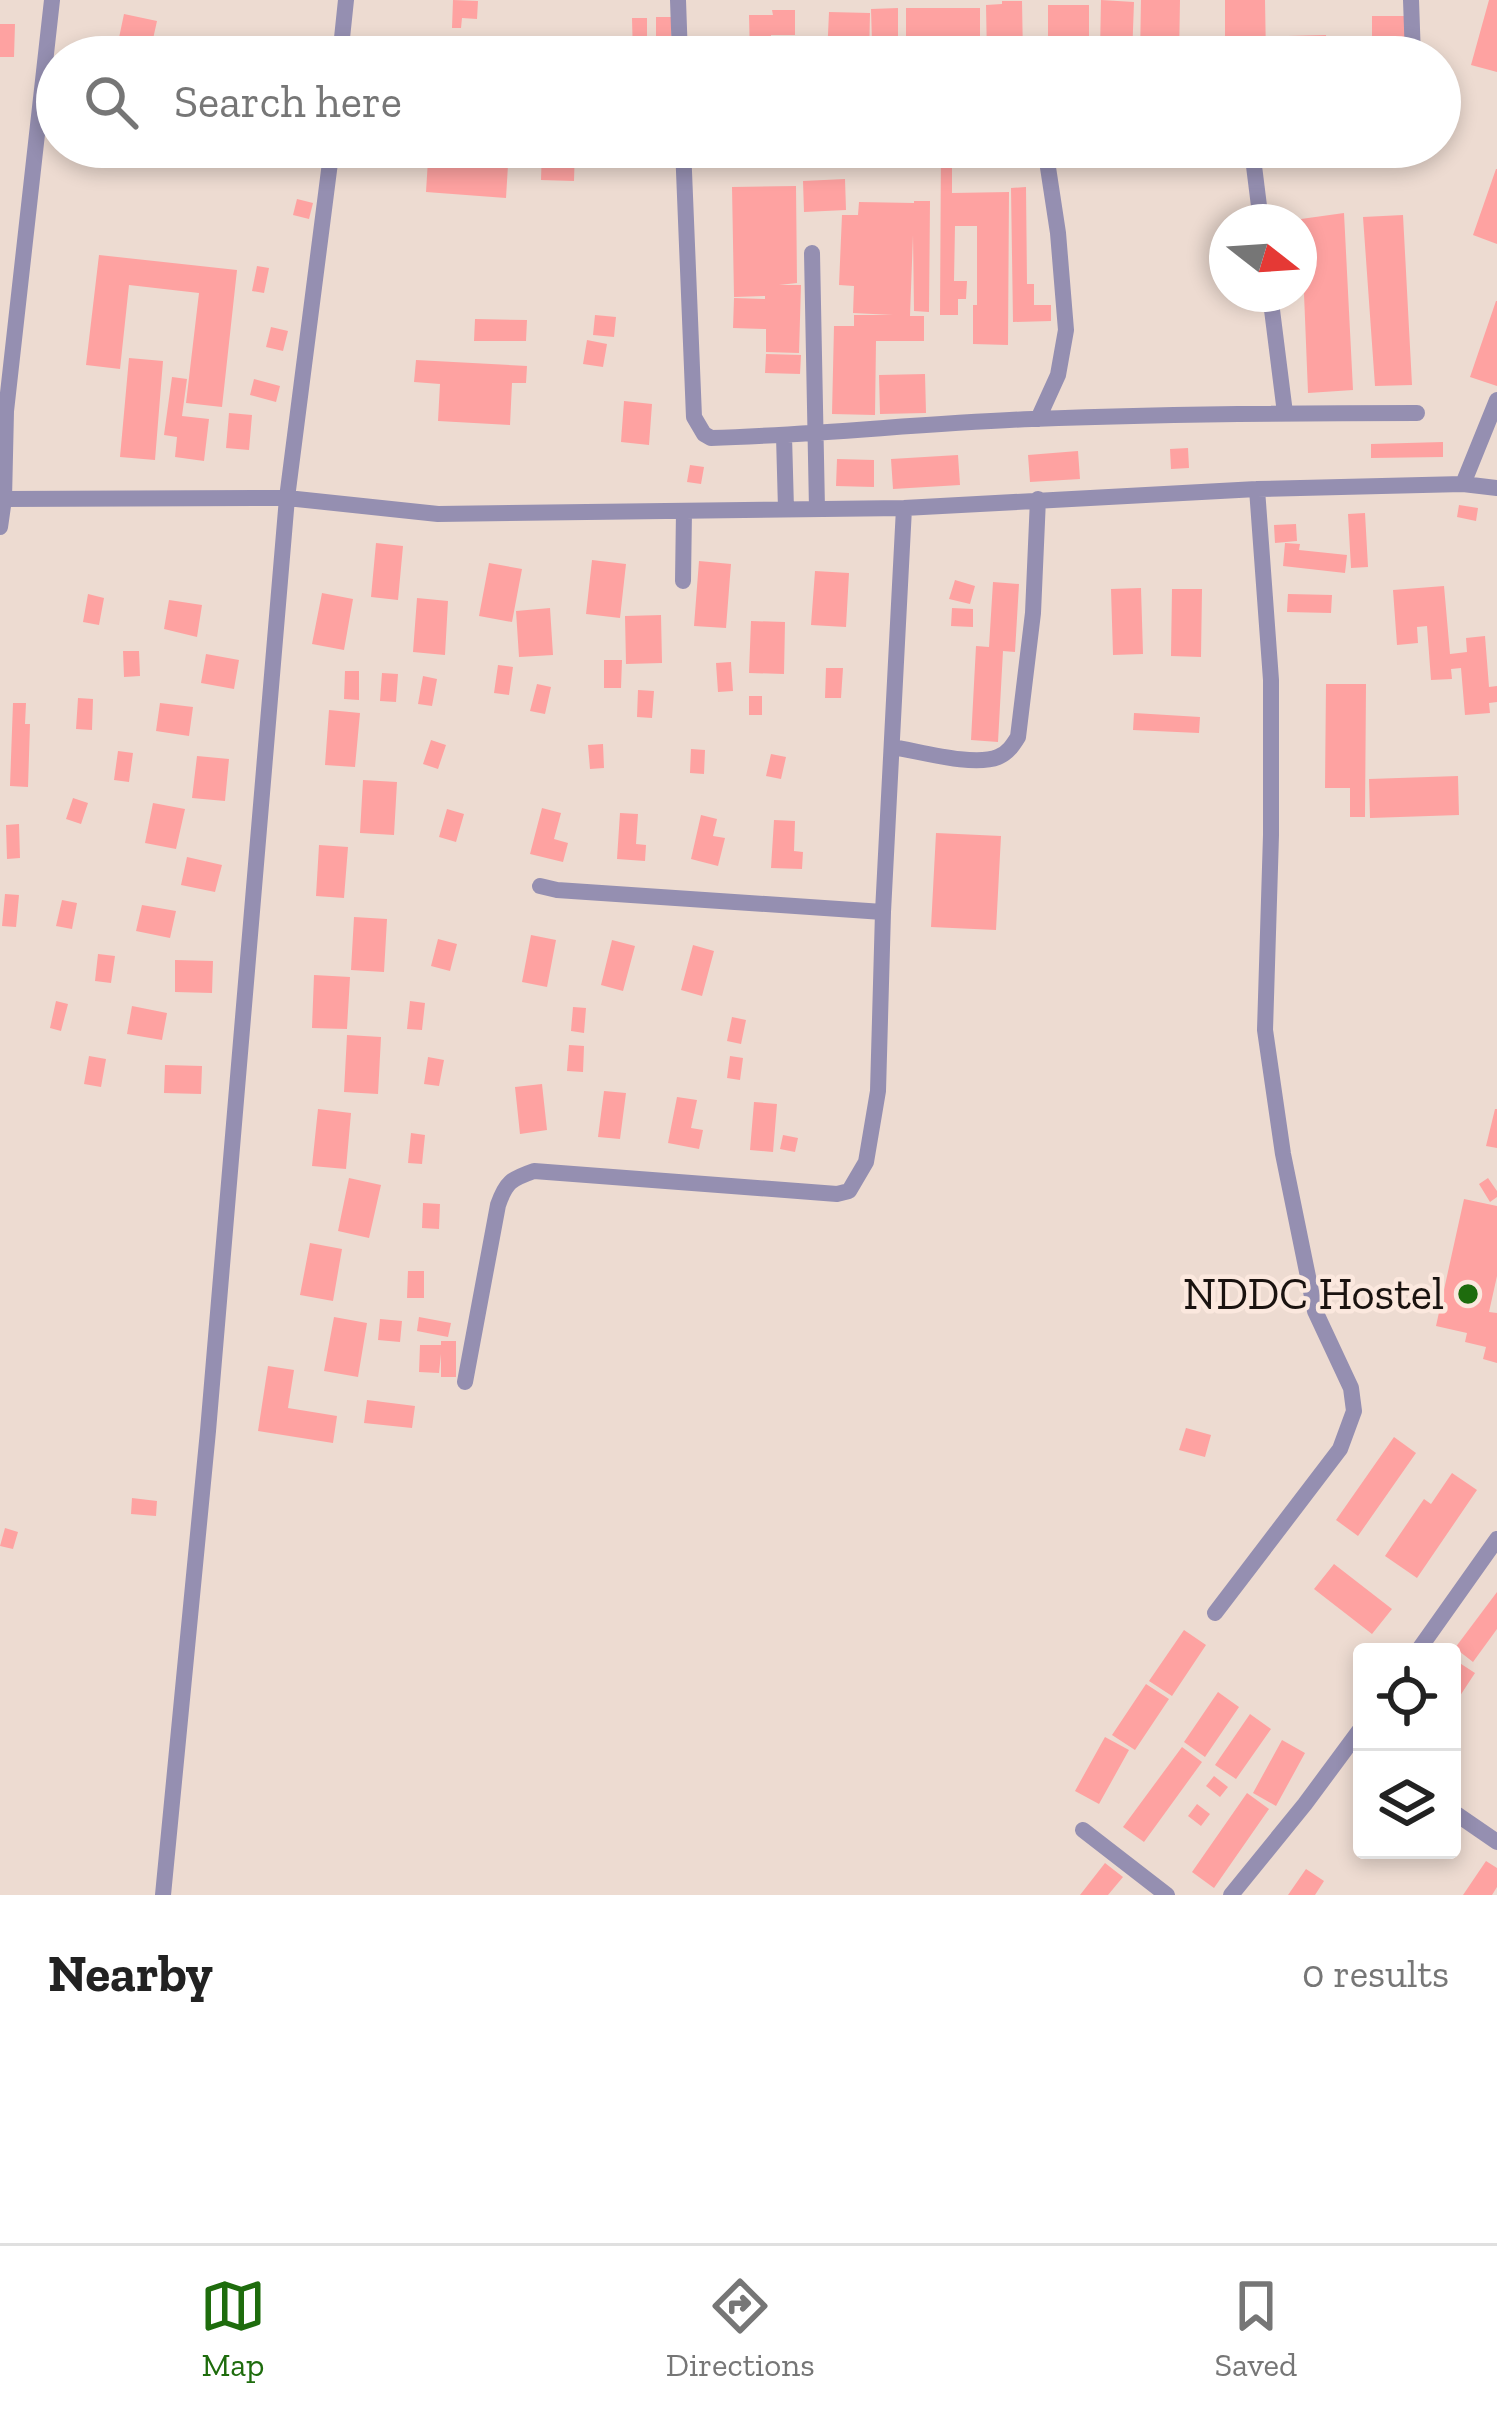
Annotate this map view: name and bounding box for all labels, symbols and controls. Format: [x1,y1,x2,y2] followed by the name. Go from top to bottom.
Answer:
[36,36,1461,168] search box
[78,69,144,135] icon: search
[174,75,402,129] text: Search here
[1209,204,1317,312] north arrow
[1183,1267,1444,1321] place label: NDDC Hostel
[1455,1281,1481,1307] marker: NDDC Hostel
[1353,1643,1461,1859] map controls
[1353,1643,1461,1751] button: locate
[1353,1751,1461,1859] button: layers
[48,1943,213,2004] text: Nearby
[1302,1950,1449,1997] text: 0 results
[200,2273,266,2384] tab: Map
[666,2273,815,2384] tab: Directions
[1214,2273,1297,2384] tab: Saved

